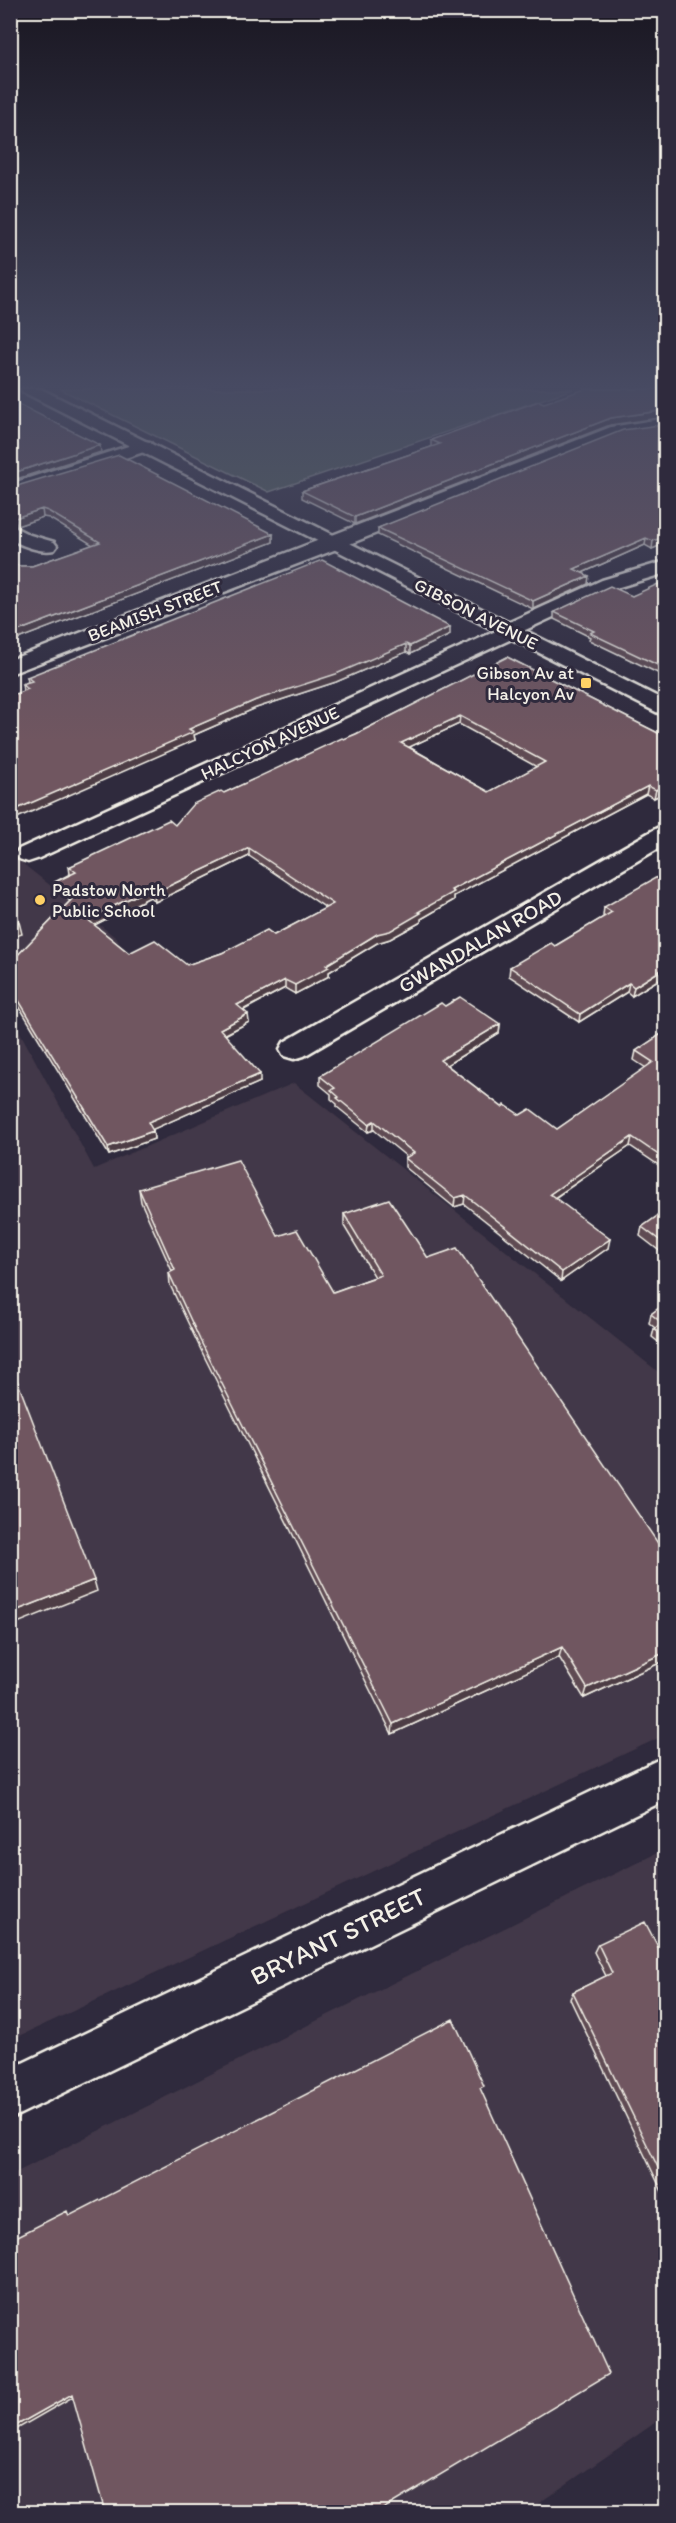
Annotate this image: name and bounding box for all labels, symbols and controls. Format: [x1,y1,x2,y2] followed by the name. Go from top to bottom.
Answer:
[410,573,542,655] street label: GIBSON AVENUE
[85,575,225,647] street label: BEAMISH STREET
[476,662,575,705] place label: Gibson Av at Halcyon Av
[579,676,593,690] marker: Gibson Av at Halcyon Av
[197,701,343,785] street label: HALCYON AVENUE
[52,879,166,922] place label: Padstow North Public School
[394,884,566,998] street label: GWANDALAN ROAD
[33,893,47,907] marker: Padstow North Public School
[245,1880,431,1992] street label: BRYANT STREET

